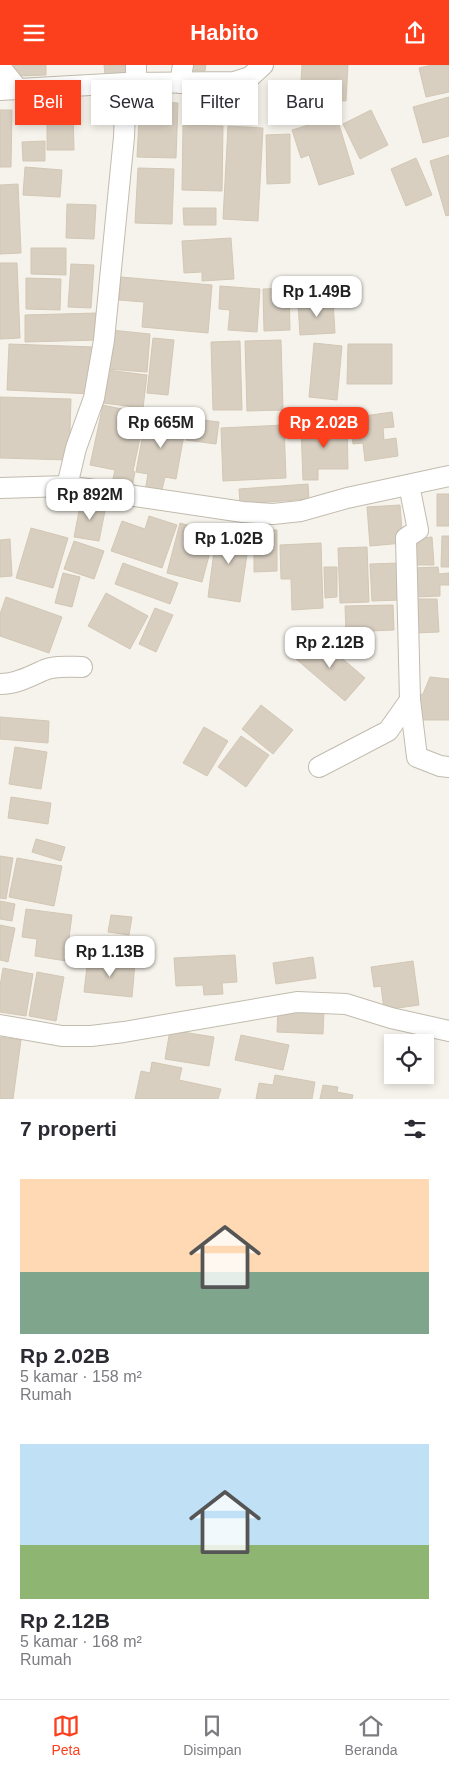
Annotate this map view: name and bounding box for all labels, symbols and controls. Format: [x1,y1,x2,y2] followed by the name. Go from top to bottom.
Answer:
[20,19,48,47] icon: menu
[401,19,429,47] icon: share
[190,20,259,45] text: Habito
[15,80,81,125] chip: Beli
[91,80,172,125] chip: Sewa
[182,80,258,125] chip: Filter
[268,80,342,125] chip: Baru
[265,275,369,318] pin: Rp 1.49B
[283,283,351,300] text: Rp 1.49B
[115,407,207,449] pin: Rp 665M
[272,407,376,449] pin: Rp 2.02B
[128,414,194,431] text: Rp 665M
[290,414,358,431] text: Rp 2.02B
[44,479,136,521] pin: Rp 892M
[57,486,123,503] text: Rp 892M
[177,523,281,565] pin: Rp 1.02B
[195,530,263,547] text: Rp 1.02B
[278,627,382,669] pin: Rp 2.12B
[296,634,364,651] text: Rp 2.12B
[58,935,162,978] pin: Rp 1.13B
[76,943,144,960] text: Rp 1.13B
[384,1034,434,1084] map controls
[384,1034,434,1084] button: locate
[401,1115,429,1143] icon: filters
[20,1117,117,1140] text: 7 properti
[180,1212,270,1302] icon: home
[20,1344,110,1367] text: Rp 2.02B
[20,1368,142,1385] text: 5 kamar · 158 m²
[20,1386,72,1403] text: Rumah
[180,1477,270,1567] icon: home
[20,1609,110,1632] text: Rp 2.12B
[20,1633,142,1650] text: 5 kamar · 168 m²
[20,1651,72,1668] text: Rumah
[51,1712,80,1758] tab: Peta
[183,1712,242,1758] tab: Disimpan
[345,1712,397,1758] tab: Beranda

